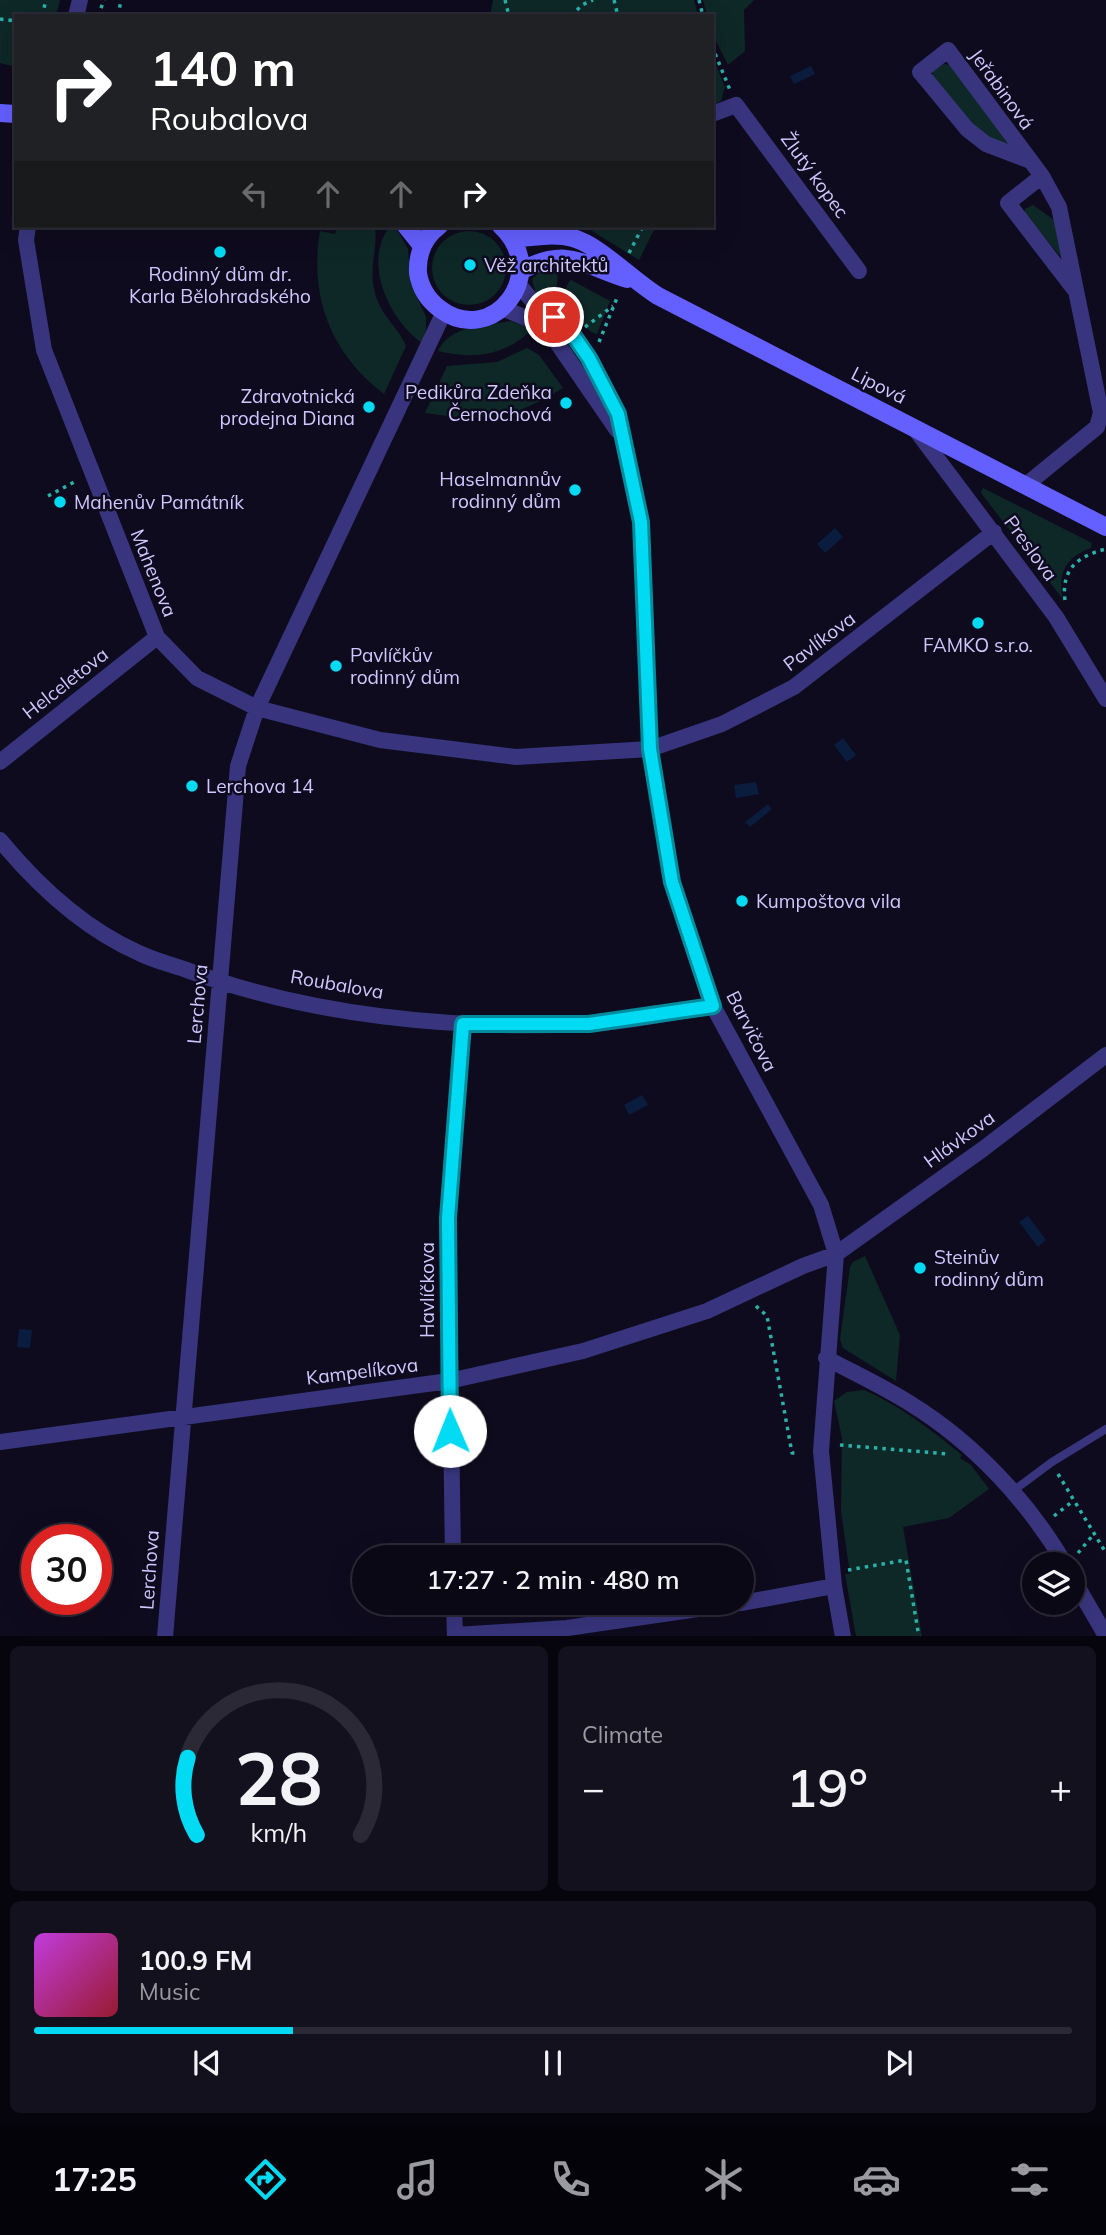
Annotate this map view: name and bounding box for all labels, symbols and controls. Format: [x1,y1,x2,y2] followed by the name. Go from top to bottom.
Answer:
[150,37,296,98] text: 140 m
[35,42,126,133] icon: right
[965,44,1039,134] street label: Jeřabinová
[150,98,308,138] text: Roubalova
[776,127,854,223] street label: Žlutý kopec
[236,175,274,213] icon: left
[309,175,347,213] icon: ahead
[382,175,420,213] icon: ahead
[455,175,493,213] icon: right
[212,244,228,260] marker: Rodinný dům dr. Karla Bělohradského
[484,253,609,277] place label: Věž architektů
[462,257,478,273] marker: Věž architektů
[129,262,311,308] place label: Rodinný dům dr. Karla Bělohradského
[524,287,584,347] pin
[535,298,573,336] icon: arrive
[847,361,911,409] street label: Lipová
[405,380,552,426] place label: Pedikůra Zdeňka Černochová
[220,384,355,430] place label: Zdravotnická prodejna Diana
[558,395,574,411] marker: Pedikůra Zdeňka Černochová
[361,399,377,415] marker: Zdravotnická prodejna Diana
[439,467,561,513] place label: Haselmannův rodinný dům
[567,482,583,498] marker: Haselmannův rodinný dům
[74,490,244,514] place label: Mahenův Památník
[52,494,68,510] marker: Mahenův Památník
[999,511,1063,585] street label: Preslova
[126,526,182,620] street label: Mahenova
[778,606,860,676] street label: Pavlíkova
[970,615,986,631] marker: FAMKO s.r.o.
[923,633,1033,657] place label: FAMKO s.r.o.
[17,642,113,724] street label: Helceletova
[350,643,460,689] place label: Pavlíčkův rodinný dům
[328,658,344,674] marker: Pavlíčkův rodinný dům
[206,774,314,798] place label: Lerchova 14
[184,778,200,794] marker: Lerchova 14
[756,889,901,913] place label: Kumpoštova vila
[734,893,750,909] marker: Kumpoštova vila
[182,963,212,1045] street label: Lerchova
[289,964,385,1004] street label: Roubalova
[721,987,783,1075] street label: Barvičova
[919,1105,999,1173] street label: Hlávkova
[415,1242,439,1338] street label: Havlíčkova
[934,1245,1044,1291] place label: Steinův rodinný dům
[912,1260,928,1276] marker: Steinův rodinný dům
[305,1352,419,1390] street label: Kampelíkova
[413,1394,487,1468] position arrow
[21,1524,112,1615] speed limit sign: 30
[134,1529,164,1611] street label: Lerchova
[1022,1552,1085,1615] map controls
[1022,1552,1085,1615] button: layers
[426,1563,680,1596] text: 17:27 · 2 min · 480 m
[582,1720,663,1749] text: Climate
[235,1732,323,1823] text: 28
[786,1755,868,1820] text: 19°
[582,1764,605,1812] text: −
[1049,1764,1072,1812] text: +
[251,1816,307,1847] text: km/h
[139,1944,252,1977] text: 100.9 FM
[139,1977,200,2006] text: Music
[188,2044,226,2082] icon: previous
[534,2044,572,2082] icon: pause
[880,2044,918,2082] icon: next
[241,2155,290,2204] icon: directions
[393,2155,442,2204] icon: music
[546,2155,595,2204] icon: phone
[699,2155,748,2204] icon: climate
[852,2155,901,2204] icon: car
[1005,2155,1054,2204] icon: filters
[52,2159,137,2199] text: 17:25

